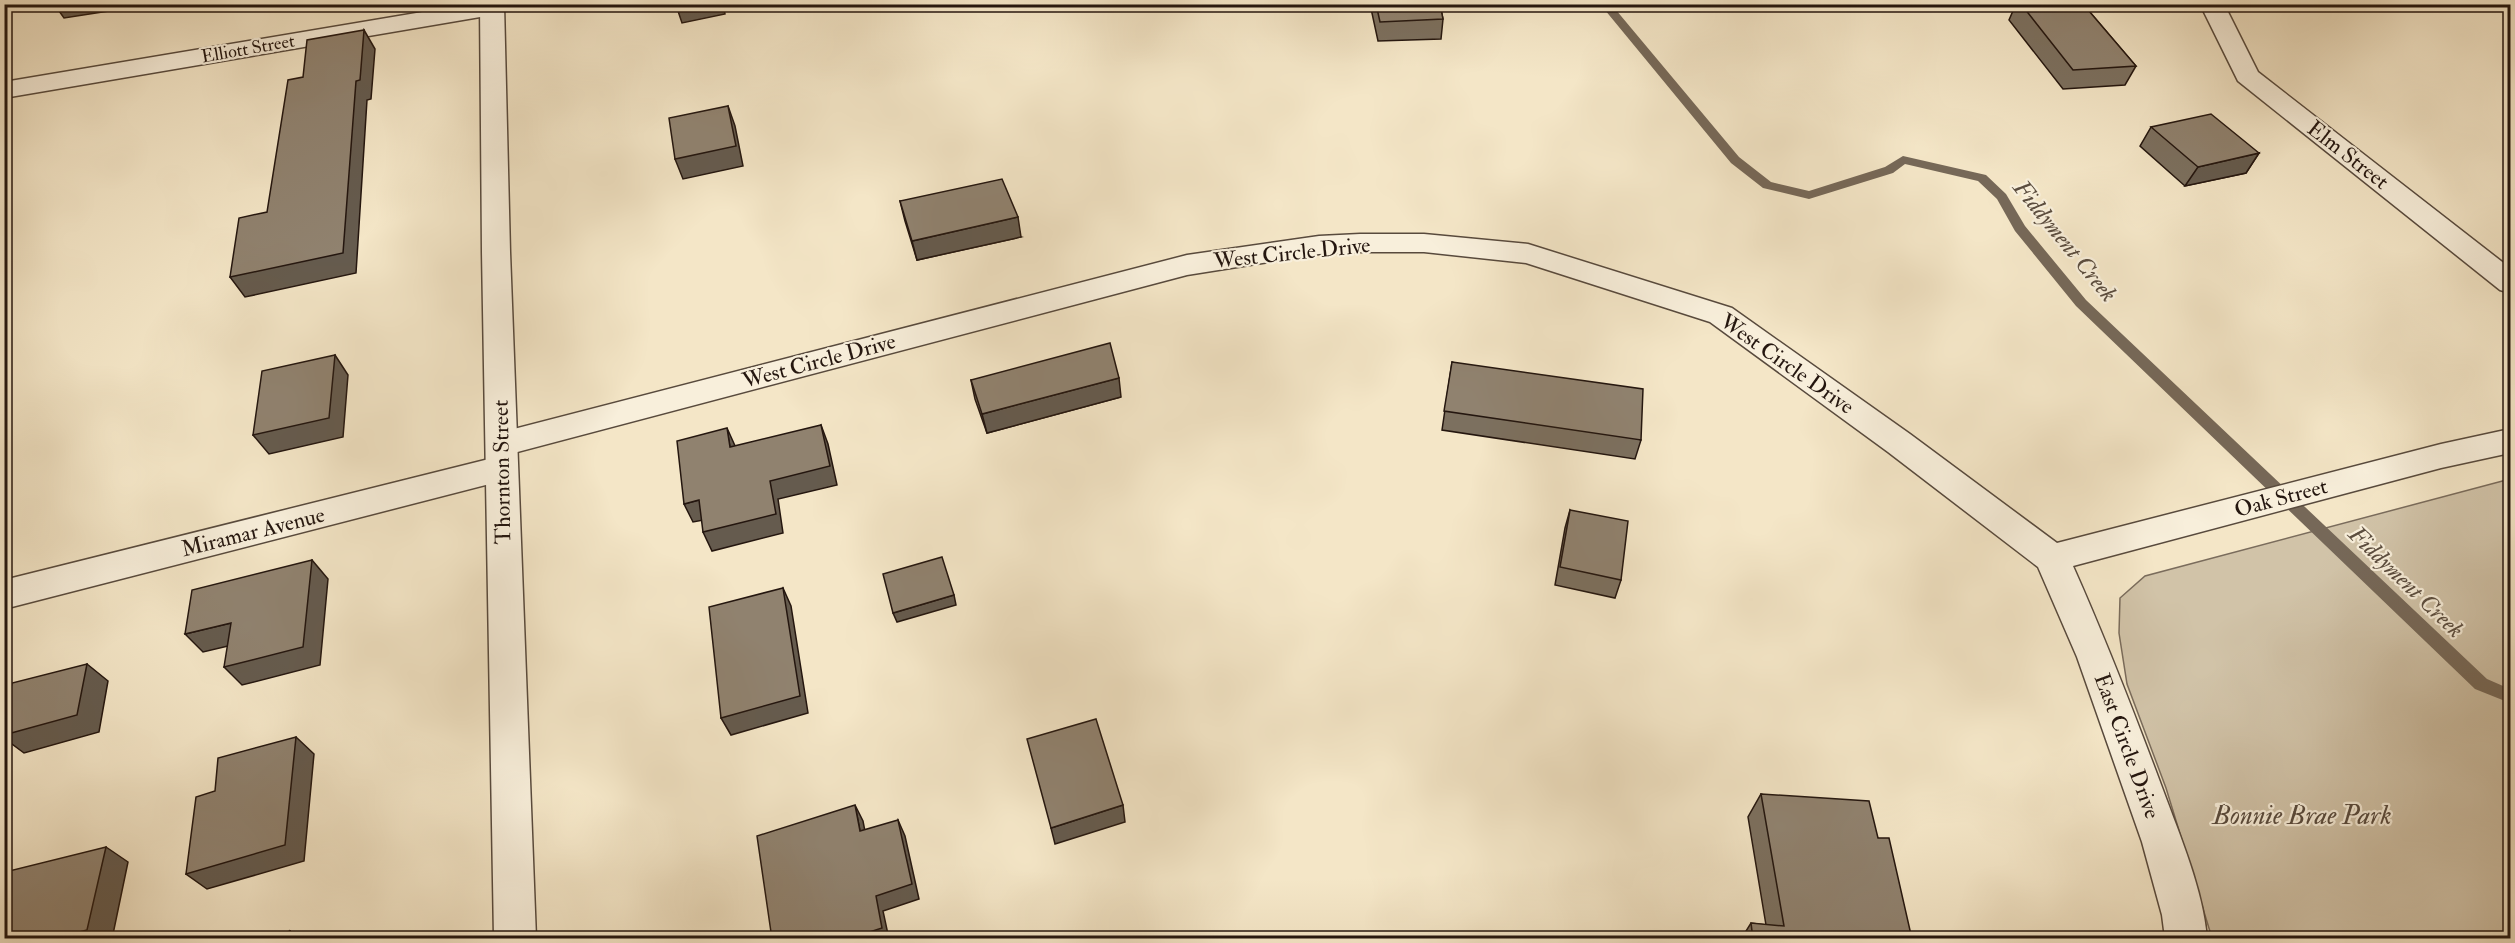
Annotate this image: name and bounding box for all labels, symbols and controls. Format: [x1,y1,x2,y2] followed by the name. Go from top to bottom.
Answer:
[200,29,297,69] street label: Elliott Street
[2301,114,2395,196] street label: Elm Street
[2005,173,2124,309] water label: Fiddyment Creek
[1211,231,1372,275] street label: West Circle Drive
[1714,307,1860,421] street label: West Circle Drive
[738,327,899,395] street label: West Circle Drive
[487,400,517,544] street label: Thornton Street
[2231,472,2331,524] street label: Oak Street
[178,501,328,563] street label: Miramar Avenue
[2341,518,2470,645] water label: Fiddyment Creek
[2088,669,2166,823] street label: East Circle Drive
[2210,799,2392,832] park label: Bonnie Brae Park

